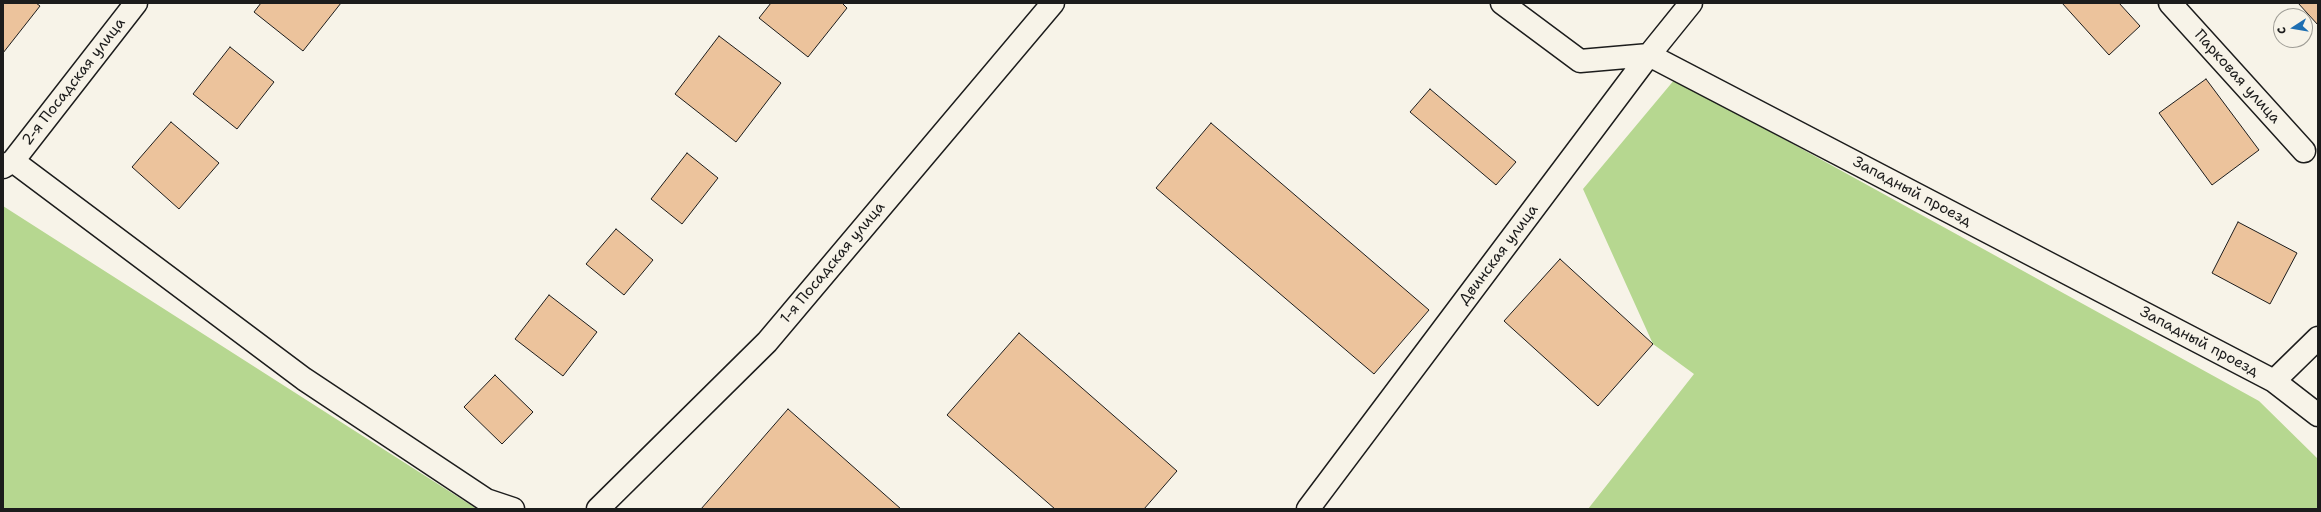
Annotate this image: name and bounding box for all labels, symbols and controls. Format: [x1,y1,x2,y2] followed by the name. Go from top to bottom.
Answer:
[2273,8,2313,48] north arrow
[19,15,129,149] street label: 2-я Посадская улица
[2190,26,2284,128] street label: Парковая улица
[2274,26,2290,35] text: С
[1850,153,1974,231] street label: Западный проезд
[777,198,889,328] street label: 1-я Посадская улица
[1455,201,1543,309] street label: Двинская улица
[2137,303,2261,381] street label: Западный проезд

